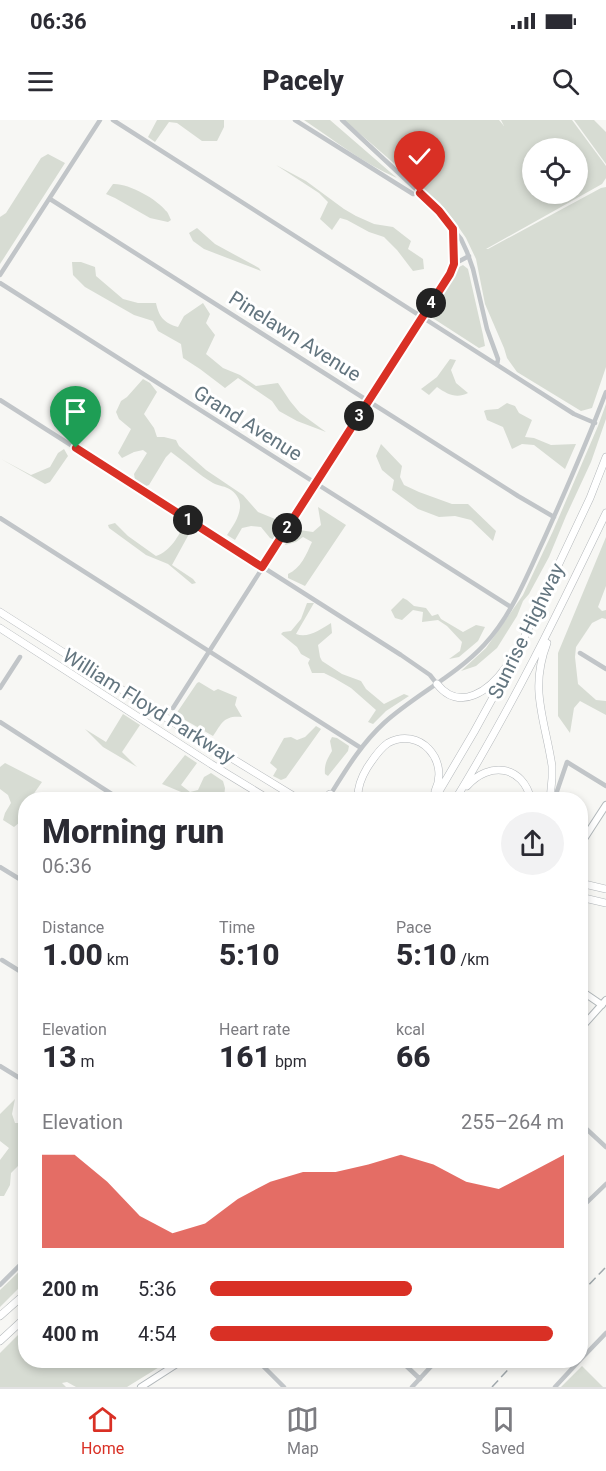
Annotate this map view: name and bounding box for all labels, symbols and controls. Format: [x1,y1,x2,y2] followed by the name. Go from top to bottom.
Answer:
[30,9,87,34] text: 06:36
[24,65,57,98] icon: menu
[262,65,344,97] text: Pacely
[549,65,582,98] icon: search
[394,131,445,193] pin
[522,138,588,204] map controls
[522,138,588,204] button: locate
[403,140,436,173] icon: check
[224,286,366,386] street label: Pinelawn Avenue
[416,288,446,318] pin: 4
[426,293,436,312] text: 4
[189,380,307,466] street label: Grand Avenue
[50,386,101,448] pin
[59,395,92,428] icon: arrive
[344,401,374,431] pin: 3
[354,406,364,425] text: 3
[173,505,203,535] pin: 1
[183,510,193,529] text: 1
[272,513,302,543] pin: 2
[282,518,292,537] text: 2
[483,559,569,703] street label: Sunrise Highway
[58,643,240,769] street label: William Floyd Parkway
[42,812,224,851] text: Morning run
[501,812,564,875] button: share
[42,854,92,878] text: 06:36
[42,918,104,937] text: Distance
[219,918,255,937] text: Time
[396,918,432,937] text: Pace
[42,937,103,972] text: 1.00
[219,937,280,972] text: 5:10
[396,937,457,972] text: 5:10
[103,950,129,969] text: km
[457,950,489,969] text: /km
[42,1020,107,1039] text: Elevation
[219,1020,290,1039] text: Heart rate
[396,1020,425,1039] text: kcal
[42,1039,77,1074] text: 13
[219,1039,271,1074] text: 161
[396,1039,431,1074] text: 66
[77,1052,95,1071] text: m
[271,1052,307,1071] text: bpm
[42,1110,123,1134] text: Elevation
[461,1110,564,1134] text: 255–264 m
[42,1277,99,1301] text: 200 m
[138,1277,177,1301] text: 5:36
[42,1322,99,1346] text: 400 m
[138,1322,177,1346] text: 4:54
[81,1403,124,1458] tab: Home
[286,1403,319,1458] tab: Map
[482,1403,525,1458] tab: Saved

